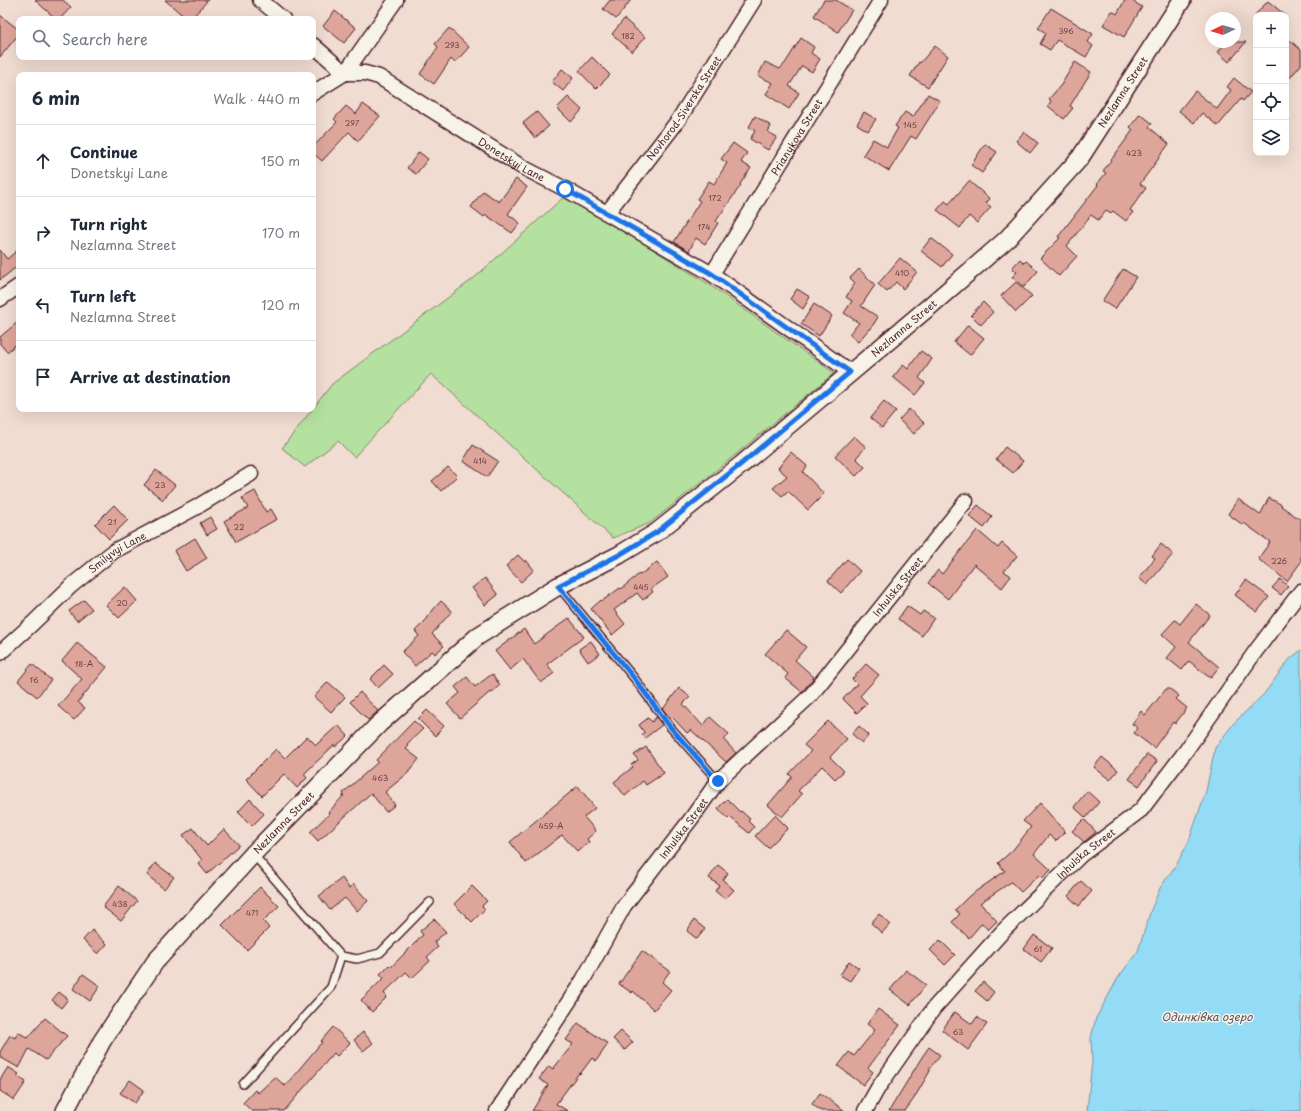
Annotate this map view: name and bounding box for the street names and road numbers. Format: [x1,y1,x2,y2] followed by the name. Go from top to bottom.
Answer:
[642,52,724,163] street label: Novhorod-Siverska Street
[1094,53,1151,130] street label: Nezlamna Street
[767,96,825,178] street label: Prianykova Street
[475,133,548,185] street label: Donetskyi Lane
[867,296,940,360] street label: Nezlamna Street
[85,527,149,576] street label: Smilyvyi Lane
[869,553,926,619] street label: Inhulska Street
[249,788,317,857] street label: Nezlamna Street
[655,795,711,862] street label: Inhulska Street
[1053,824,1118,882] street label: Inhulska Street

